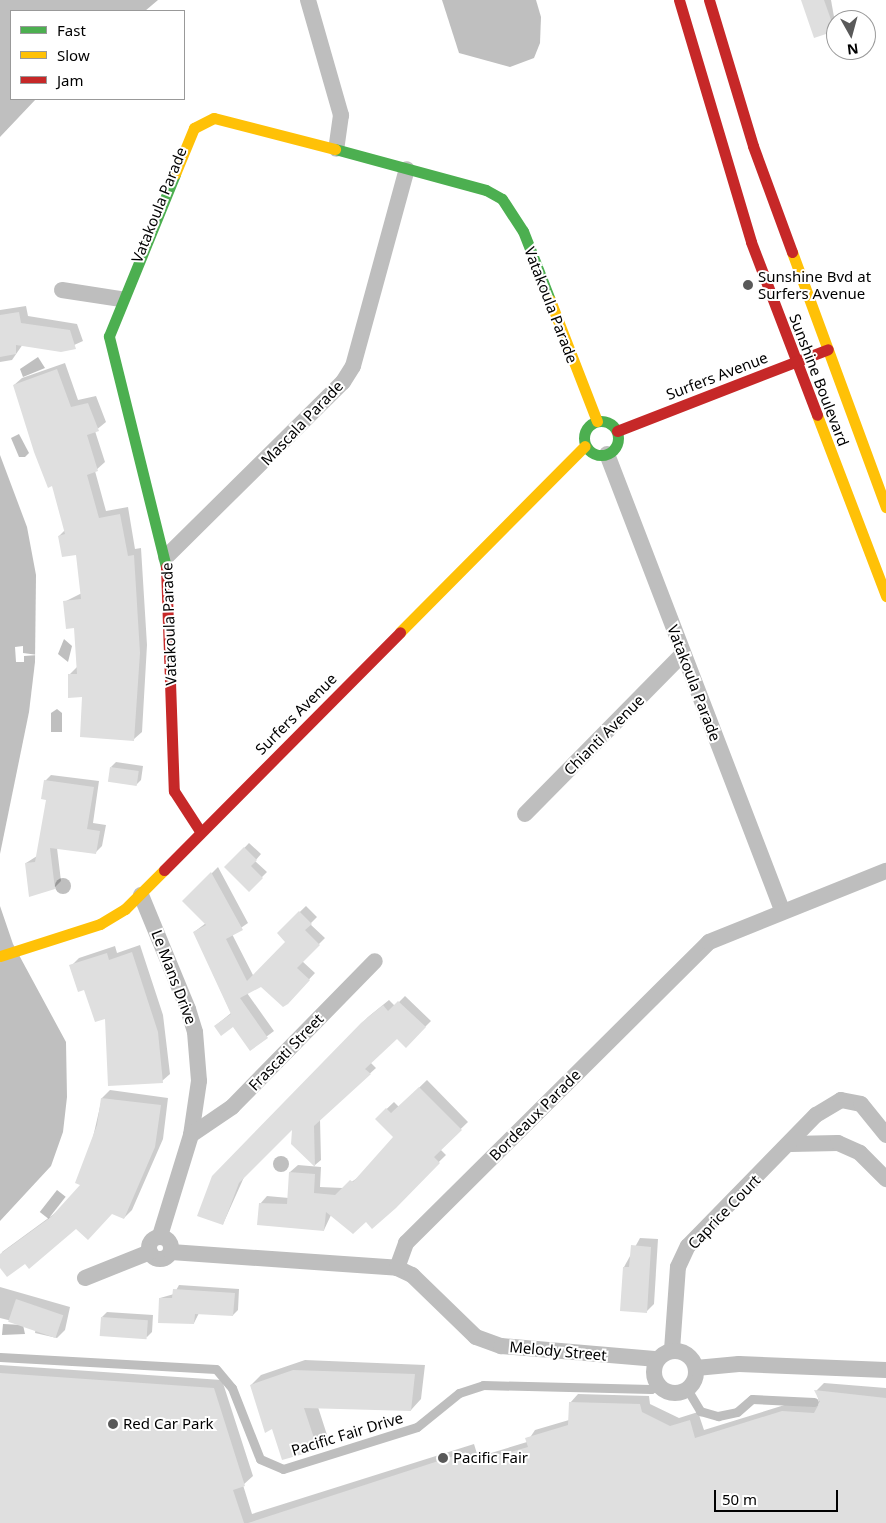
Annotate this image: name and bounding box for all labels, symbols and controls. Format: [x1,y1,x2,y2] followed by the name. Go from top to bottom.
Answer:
[10,10,185,100] legend
[826,10,876,60] north arrow
[57,20,86,40] text: Fast
[846,39,860,60] text: N
[57,45,90,65] text: Slow
[57,70,84,90] text: Jam
[128,145,190,265] street label: Vatakoula Parade
[521,244,581,366] street label: Vatakoula Parade
[758,267,871,302] place label: Sunshine Bvd at Surfers Avenue
[742,279,754,291] marker: Sunshine Bvd at Surfers Avenue
[786,311,852,449] street label: Sunshine Boulevard
[664,348,770,404] street label: Surfers Avenue
[257,377,347,469] street label: Mascala Parade
[158,562,180,686] street label: Vatakoula Parade
[664,622,724,744] street label: Vatakoula Parade
[252,670,340,758] street label: Surfers Avenue
[560,691,648,779] street label: Chianti Avenue
[148,927,200,1027] street label: Le Mans Drive
[245,1010,327,1094] street label: Frascati Street
[486,1066,584,1164] street label: Bordeaux Parade
[684,1171,764,1253] street label: Caprice Court
[509,1338,607,1364] street label: Melody Street
[289,1408,405,1460] street label: Pacific Fair Drive
[123,1415,214,1433] place label: Red Car Park
[107,1418,119,1430] marker: Red Car Park
[453,1449,528,1467] place label: Pacific Fair
[437,1452,449,1464] marker: Pacific Fair
[716,1480,840,1512] scale bar
[722,1489,757,1509] text: 50 m

